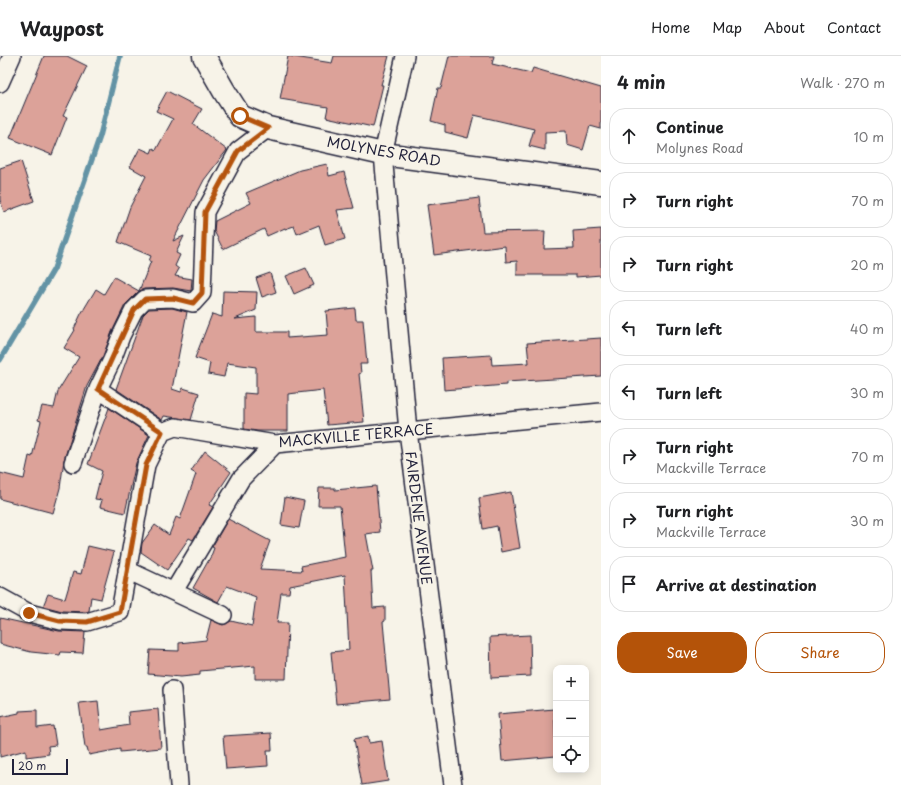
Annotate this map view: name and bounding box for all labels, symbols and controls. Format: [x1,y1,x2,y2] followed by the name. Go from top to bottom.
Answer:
[20,14,104,42] text: Waypost
[651,17,690,38] text: Home
[712,17,742,38] text: Map
[764,17,805,38] text: About
[827,17,881,38] text: Contact
[617,69,665,95] text: 4 min
[800,73,885,92] text: Walk · 270 m
[231,107,249,125] route start
[656,115,724,138] text: Continue
[618,125,640,147] icon: ahead
[854,127,884,146] text: 10 m
[325,131,443,171] street label: MOLYNES ROAD
[656,138,743,157] text: Molynes Road
[618,189,640,211] icon: right
[656,189,733,212] text: Turn right
[851,191,884,210] text: 70 m
[618,253,640,275] icon: right
[656,253,733,276] text: Turn right
[850,255,884,274] text: 20 m
[618,317,640,339] icon: left
[656,317,722,340] text: Turn left
[850,319,884,338] text: 40 m
[618,381,640,403] icon: left
[656,381,722,404] text: Turn left
[850,383,884,402] text: 30 m
[278,418,434,452] street label: MACKVILLE TERRACE
[656,435,733,458] text: Turn right
[618,445,640,467] icon: right
[851,447,884,466] text: 70 m
[400,450,438,586] street label: FAIRDENE AVENUE
[656,458,766,477] text: Mackville Terrace
[656,499,733,522] text: Turn right
[618,509,640,531] icon: right
[850,511,884,530] text: 30 m
[656,522,766,541] text: Mackville Terrace
[618,573,640,595] icon: arrive
[656,573,817,596] text: Arrive at destination
[20,604,38,622] route end
[617,632,747,673] button: Save
[755,632,885,673] button: Share
[553,665,589,773] map controls
[553,665,589,701] button: +
[553,701,589,737] button: −
[553,737,589,773] button: locate
[12,757,68,776] scale bar
[18,757,46,774] text: 20 m

